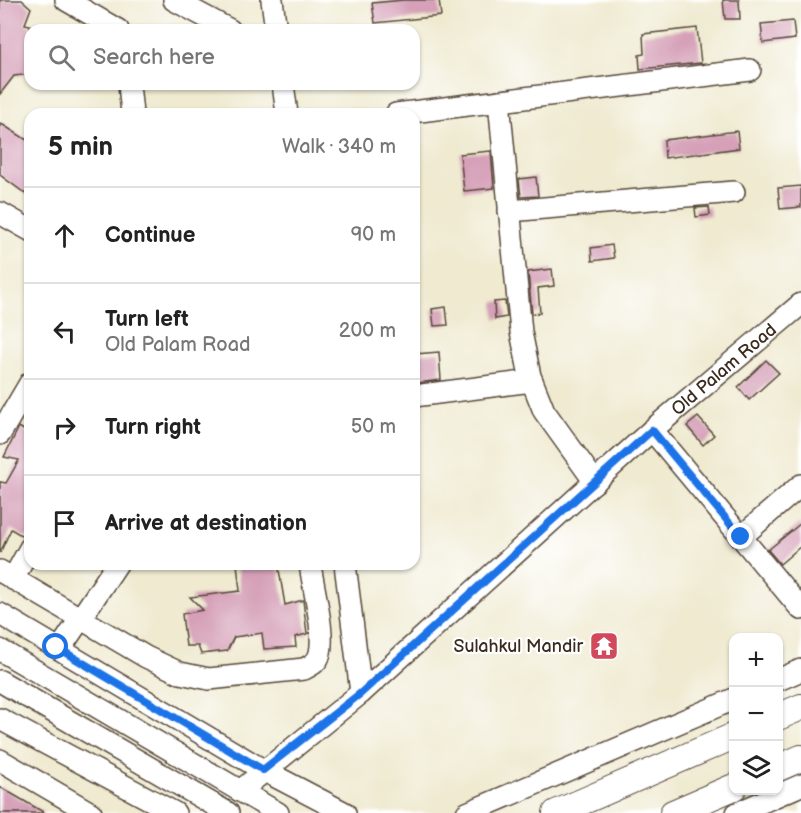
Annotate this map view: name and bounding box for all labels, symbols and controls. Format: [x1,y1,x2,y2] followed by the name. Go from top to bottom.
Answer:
[24,24,420,90] search box
[45,41,78,74] icon: search
[93,44,215,71] text: Search here
[48,132,113,163] text: 5 min
[282,135,396,159] text: Walk · 340 m
[48,219,81,252] icon: ahead
[105,222,195,249] text: Continue
[351,223,396,247] text: 90 m
[105,306,189,333] text: Turn left
[48,315,81,348] icon: left
[339,319,396,343] text: 200 m
[667,319,781,420] street label: Old Palam Road
[105,333,250,357] text: Old Palam Road
[48,411,81,444] icon: right
[105,414,201,441] text: Turn right
[351,415,396,439] text: 50 m
[48,507,81,540] icon: arrive
[105,510,307,537] text: Arrive at destination
[727,523,753,549] route end
[588,630,620,662] temple icon: Sulahkul Mandir
[42,633,68,659] route start
[729,633,783,795] map controls
[729,633,783,687] button: +
[454,636,583,657] place label: Sulahkul Mandir
[729,687,783,741] button: −
[729,741,783,795] button: layers

